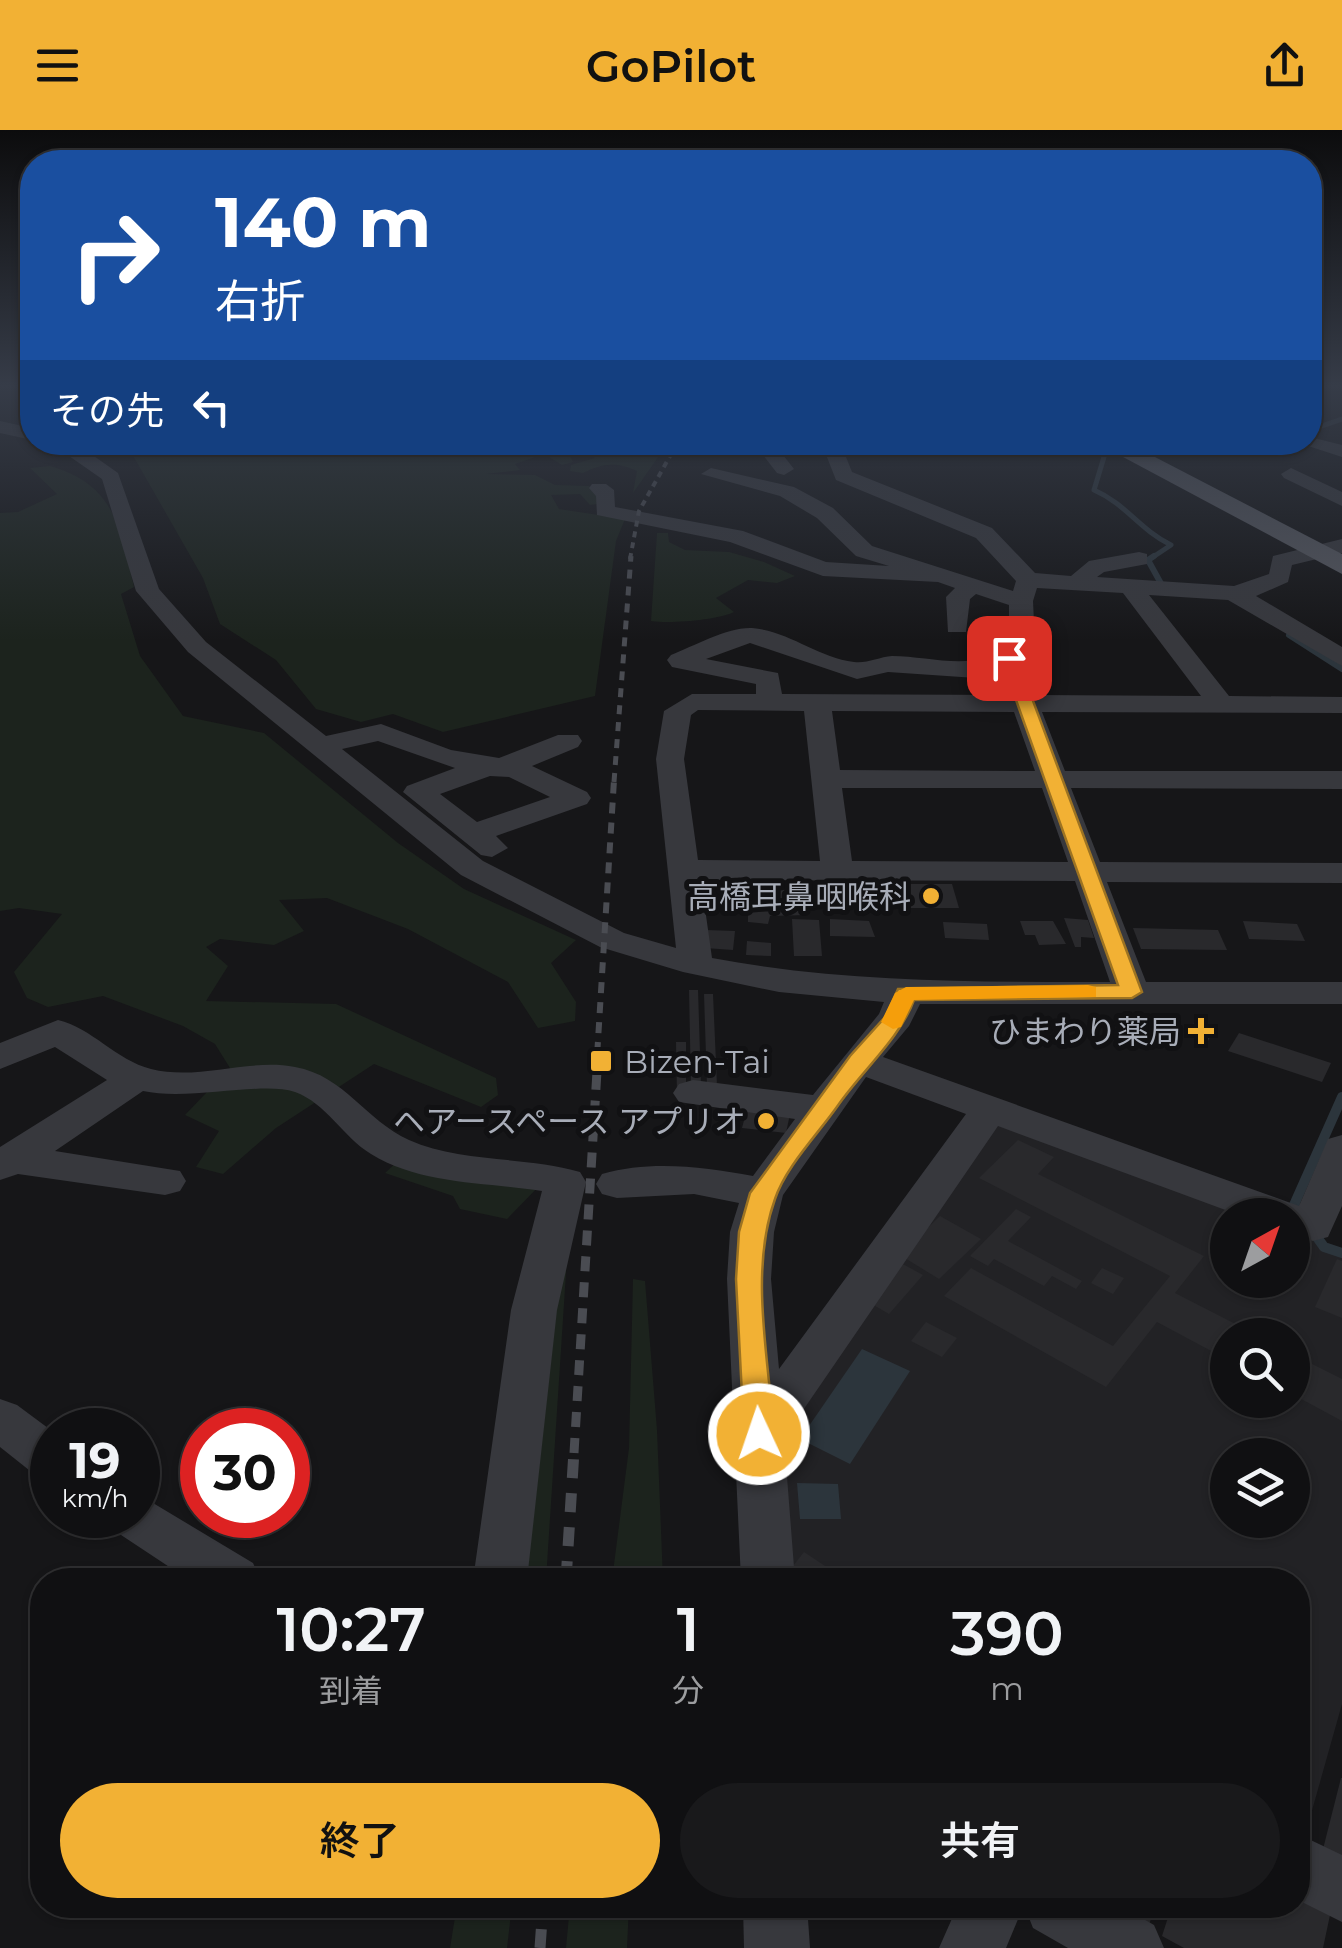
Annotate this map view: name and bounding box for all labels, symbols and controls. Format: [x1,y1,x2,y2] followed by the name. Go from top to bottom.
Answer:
[30,38,85,93] icon: menu
[586,38,756,93] text: GoPilot
[1257,38,1312,93] icon: share
[215,179,431,265] text: 140 m
[50,190,180,320] icon: right
[215,273,305,328] text: 右折
[184,380,239,435] icon: left
[50,387,164,434] text: その先
[967,616,1052,701] pin
[982,631,1037,686] icon: arrive
[687,877,911,916] place label: 高橋耳鼻咽喉科
[920,885,942,907] marker: 高橋耳鼻咽喉科
[989,1012,1181,1051] place label: ひまわり薬局
[1190,1020,1212,1042] marker: ひまわり薬局
[624,1042,770,1081] place label: Bizen-Tai
[588,1048,614,1074] marker: Bizen-Tai
[393,1102,746,1141] place label: ヘアースペース アプリオ
[755,1110,777,1132] marker: ヘアースペース アプリオ
[1210,1198,1310,1298] north arrow
[1210,1198,1310,1538] map controls
[1210,1318,1310,1418] button: search
[707,1382,811,1486] position arrow
[180,1408,310,1538] speed limit sign: 30
[69,1430,121,1491] text: 19
[1210,1438,1310,1538] button: layers
[62,1483,128,1513] text: km/h
[276,1593,426,1666] text: 10:27
[677,1593,700,1666] text: 1
[951,1597,1064,1670] text: 390
[990,1669,1024,1708] text: m
[319,1671,383,1710] text: 到着
[672,1671,704,1710] text: 分
[60,1783,660,1898] button: 終了
[680,1783,1280,1898] button: 共有

